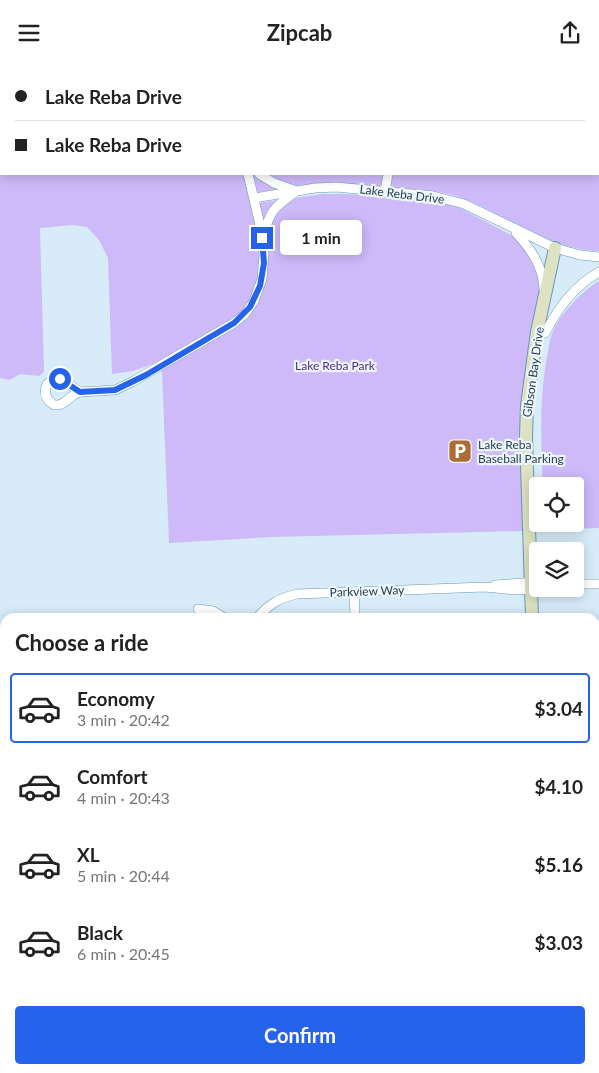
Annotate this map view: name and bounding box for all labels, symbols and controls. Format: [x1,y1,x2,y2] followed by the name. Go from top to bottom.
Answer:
[15,19,43,47] icon: menu
[267,19,332,46] text: Zipcab
[556,19,584,47] icon: share
[45,85,182,108] text: Lake Reba Drive
[45,133,182,156] text: Lake Reba Drive
[359,181,445,207] street label: Lake Reba Drive
[280,221,362,255] callout: 1 min
[251,227,273,249] route end
[301,228,341,247] text: 1 min
[519,326,547,418] street label: Gibson Bay Drive
[295,358,376,373] park label: Lake Reba Park
[49,368,71,390] route start
[478,437,564,466] place label: Lake Reba Baseball Parking
[447,438,473,464] parking icon: Lake Reba Baseball Parking
[529,477,584,597] map controls
[529,477,584,532] button: locate
[529,542,584,597] button: layers
[329,582,405,600] street label: Parkview Way
[15,629,149,656] text: Choose a ride
[17,686,62,731] icon: car
[77,687,155,710] text: Economy
[534,697,583,720] text: $3.04
[77,710,170,729] text: 3 min · 20:42
[17,764,62,809] icon: car
[77,765,148,788] text: Comfort
[534,775,583,798] text: $4.10
[77,788,170,807] text: 4 min · 20:43
[17,842,62,887] icon: car
[77,843,100,866] text: XL
[534,853,583,876] text: $5.16
[77,866,170,885] text: 5 min · 20:44
[17,920,62,965] icon: car
[77,921,123,944] text: Black
[534,931,583,954] text: $3.03
[77,944,170,963] text: 6 min · 20:45
[15,1006,585,1064] button: Confirm

